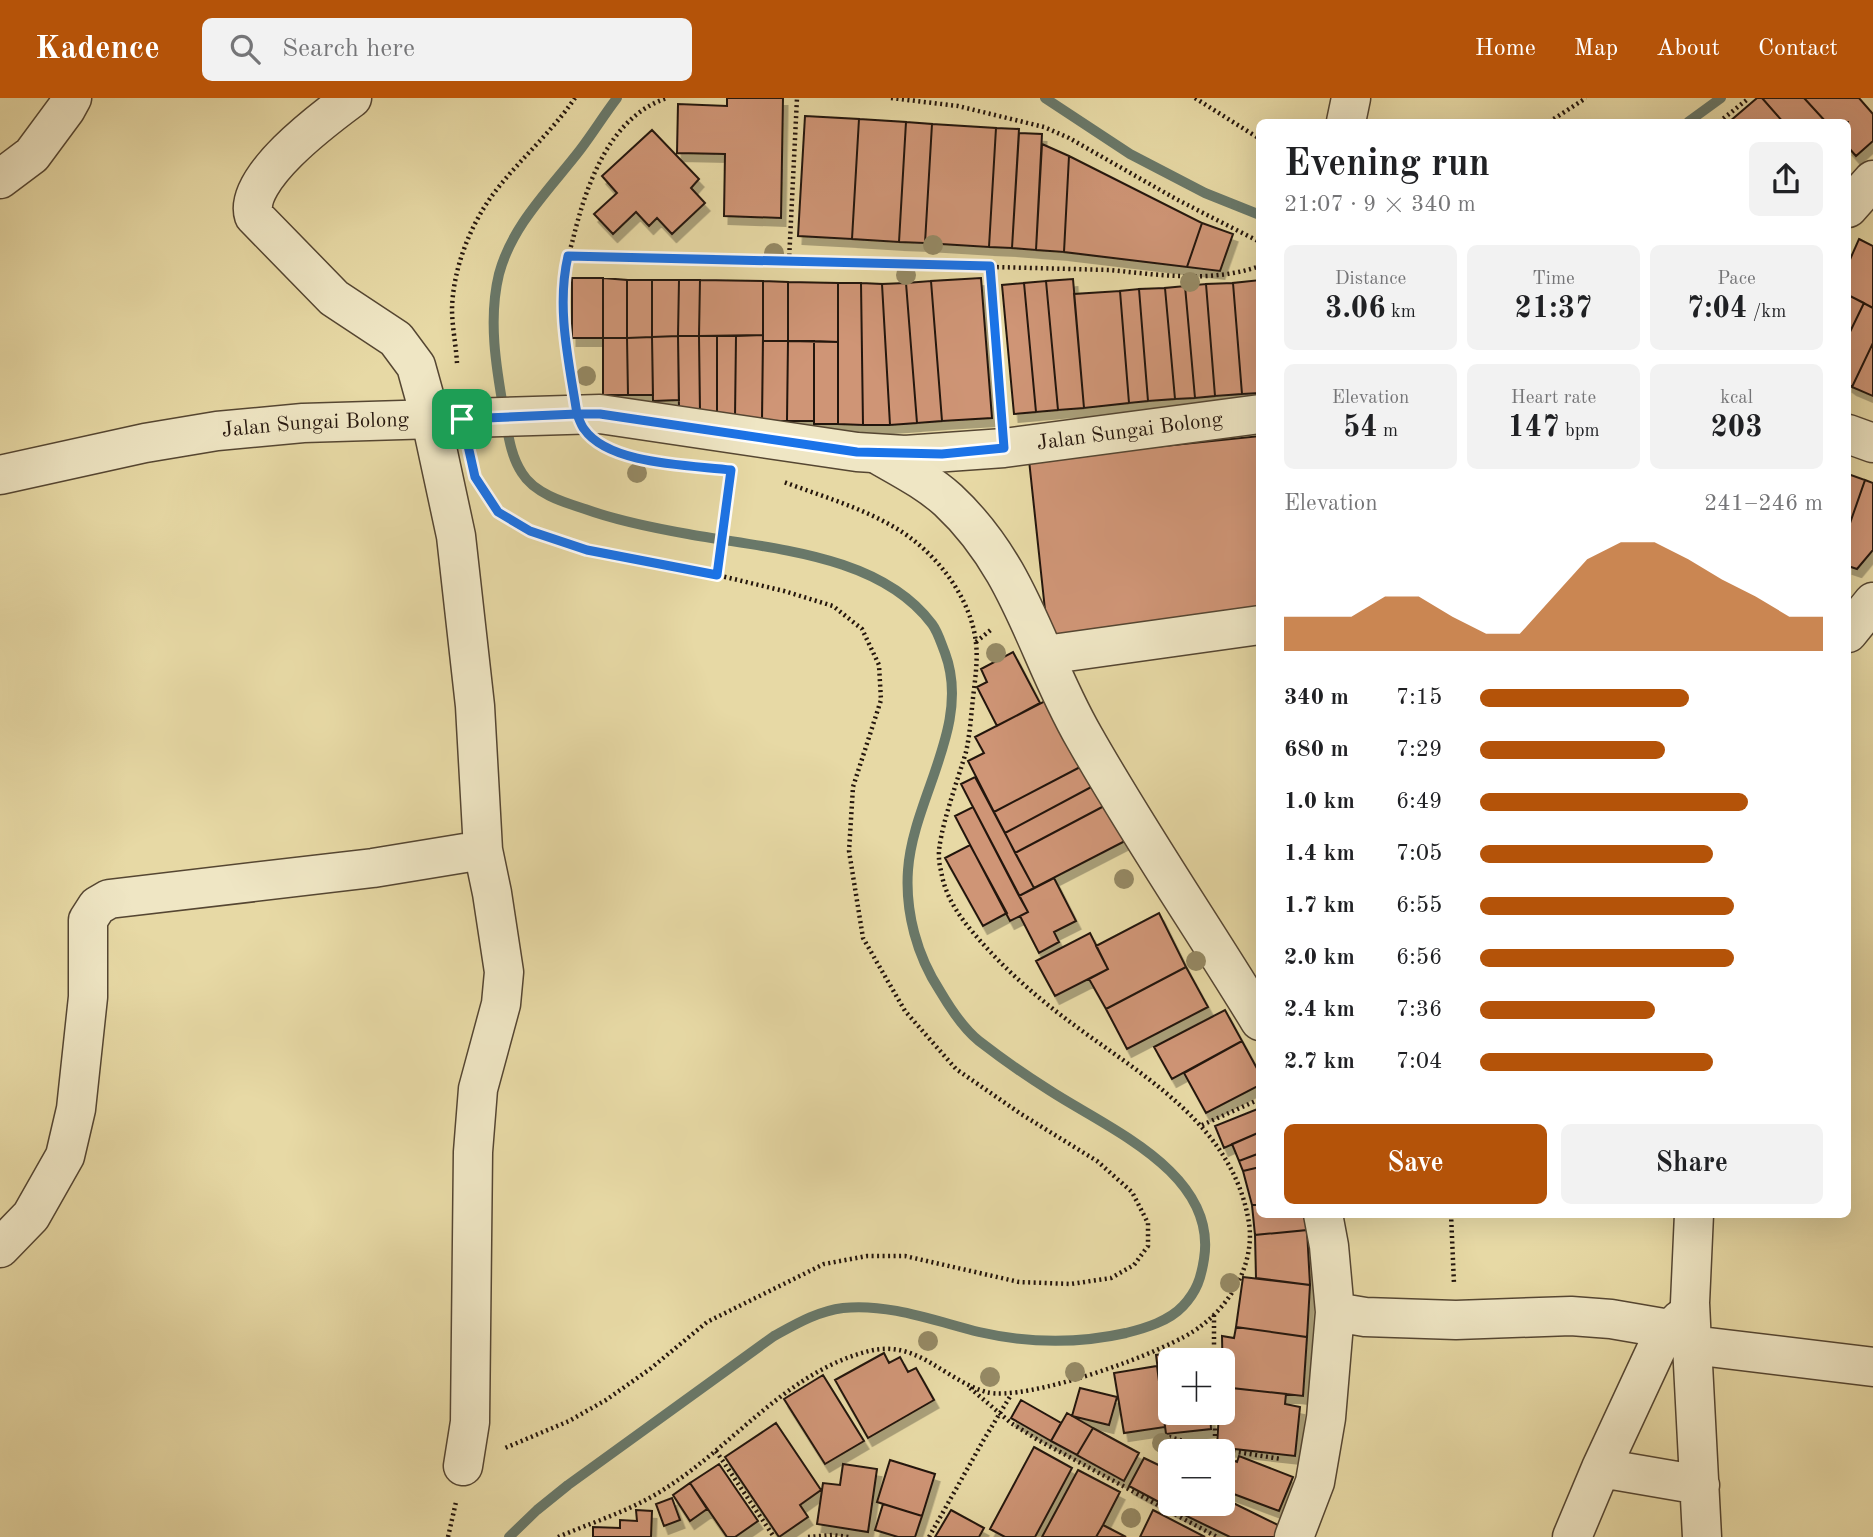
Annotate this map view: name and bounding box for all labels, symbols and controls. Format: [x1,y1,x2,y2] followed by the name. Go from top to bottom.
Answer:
[202,18,692,81] search box
[226,30,264,68] icon: search
[35,33,160,66] text: Kadence
[282,36,415,62] text: Search here
[1475,37,1536,61] text: Home
[1574,37,1618,61] text: Map
[1656,37,1720,61] text: About
[1758,37,1838,61] text: Contact
[1749,142,1823,216] button: share
[1284,146,1490,184] text: Evening run
[1284,193,1476,216] text: 21:07 · 9 × 340 m
[1335,270,1406,289] text: Distance
[1532,270,1575,289] text: Time
[1717,270,1756,289] text: Pace
[1325,294,1386,324] text: 3.06
[1515,294,1593,324] text: 21:37
[1687,294,1747,324] text: 7:04
[1386,303,1416,322] text: km
[1747,303,1786,322] text: /km
[432,389,492,449] pin
[1332,389,1409,408] text: Elevation
[1511,389,1596,408] text: Heart rate
[1720,389,1753,408] text: kcal
[443,400,481,438] icon: arrive
[1035,408,1225,454] street label: Jalan Sungai Bolong
[221,409,410,441] street label: Jalan Sungai Bolong
[1343,413,1378,443] text: 54
[1507,413,1560,443] text: 147
[1710,413,1763,443] text: 203
[1378,422,1398,441] text: m
[1560,422,1600,441] text: bpm
[1284,492,1378,515] text: Elevation
[1704,492,1823,515] text: 241–246 m
[1284,686,1349,709] text: 340 m
[1396,686,1442,709] text: 7:15
[1284,738,1349,761] text: 680 m
[1396,738,1442,761] text: 7:29
[1284,790,1355,813] text: 1.0 km
[1396,790,1442,813] text: 6:49
[1284,842,1355,865] text: 1.4 km
[1396,842,1442,865] text: 7:05
[1284,894,1355,917] text: 1.7 km
[1396,894,1442,917] text: 6:55
[1284,946,1355,969] text: 2.0 km
[1396,946,1442,969] text: 6:56
[1284,998,1355,1021] text: 2.4 km
[1396,998,1442,1021] text: 7:36
[1284,1050,1355,1073] text: 2.7 km
[1396,1050,1442,1073] text: 7:04
[1284,1124,1547,1204] button: Save
[1561,1124,1823,1204] button: Share
[1158,1348,1235,1516] map controls
[1158,1348,1235,1425] button: +
[1158,1439,1235,1516] button: −

